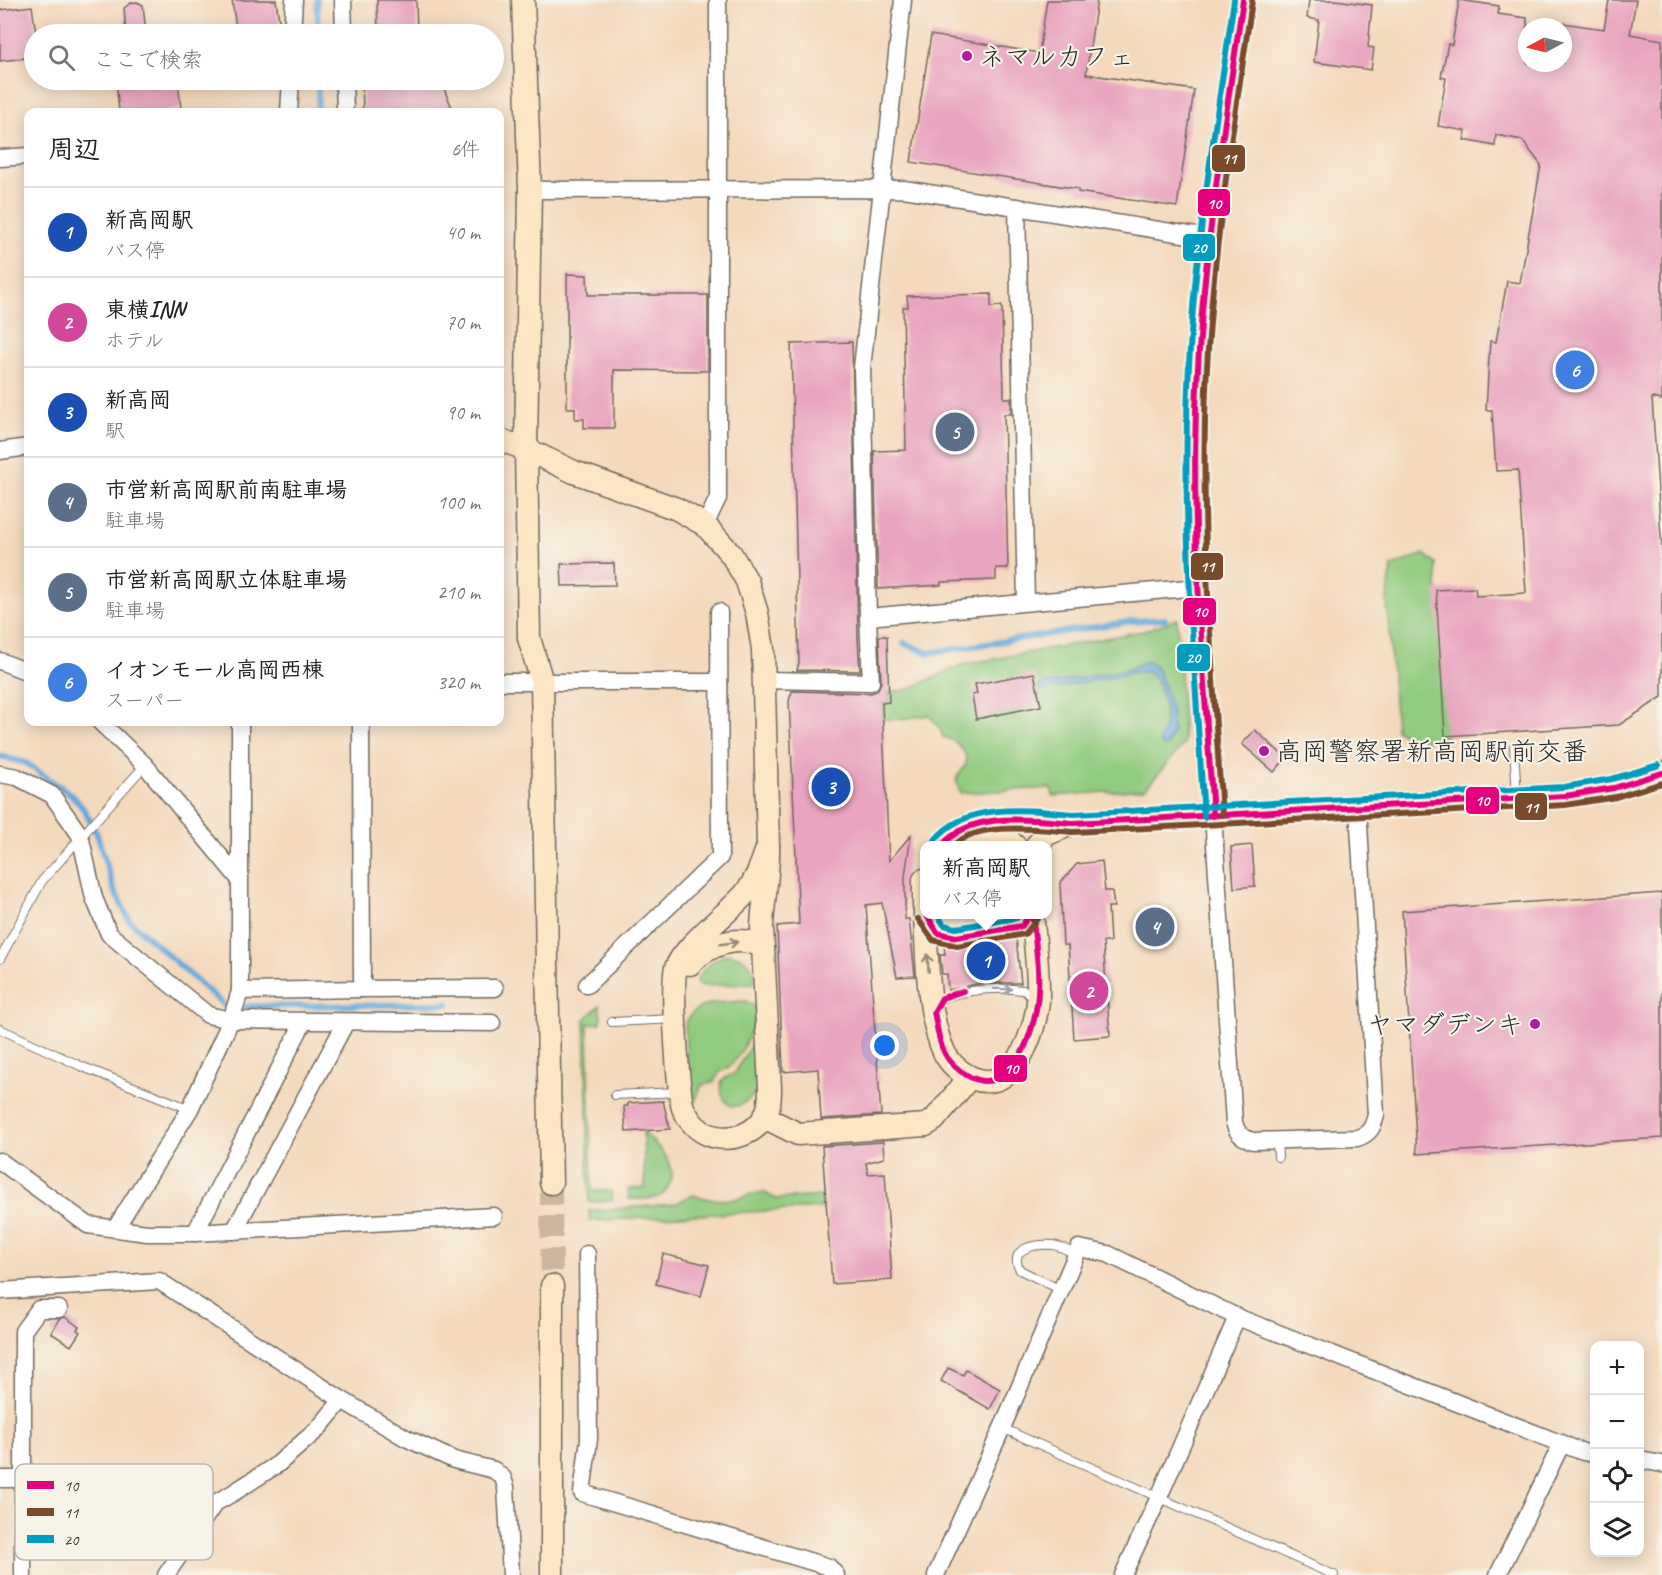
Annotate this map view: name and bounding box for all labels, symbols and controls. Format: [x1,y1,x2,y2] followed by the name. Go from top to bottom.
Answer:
[1518,18,1572,72] north arrow
[24,24,504,90] search box
[979,40,1134,73] place label: ネマルカフェ
[45,41,78,74] icon: search
[93,46,203,74] text: ここで検索
[960,49,974,63] marker: ネマルカフェ
[48,133,100,166] text: 周辺
[451,137,480,162] text: 6件
[1211,144,1246,173] line badge: 11
[1222,149,1238,169] text: 11
[1197,188,1231,217] line badge: 10
[1207,194,1223,214] text: 10
[105,206,193,234] text: 新高岡駅
[63,220,72,245] text: 1
[446,220,480,245] text: 40 m
[1182,233,1216,262] line badge: 20
[105,238,165,263] text: バス停
[1192,238,1208,258] text: 20
[105,296,185,324] text: 東横INN
[63,310,72,335] text: 2
[446,310,480,335] text: 70 m
[105,328,164,353] text: ホテル
[1556,348,1594,392] pin: 6
[105,386,171,414] text: 新高岡
[63,400,72,425] text: 3
[446,400,480,425] text: 90 m
[936,410,974,454] pin: 5
[105,418,125,443] text: 駅
[105,476,347,504] text: 市営新高岡駅前南駐車場
[63,490,72,515] text: 4
[437,490,480,515] text: 100 m
[105,508,165,533] text: 駐車場
[1190,552,1224,581] line badge: 11
[1200,557,1216,577] text: 11
[105,566,347,594] text: 市営新高岡駅立体駐車場
[63,580,72,605] text: 5
[437,580,480,605] text: 210 m
[1182,597,1217,626] line badge: 10
[105,598,165,623] text: 駐車場
[1193,602,1209,622] text: 10
[1176,643,1211,672] line badge: 20
[1186,648,1202,668] text: 20
[105,656,324,684] text: イオンモール高岡西棟
[63,670,72,695] text: 6
[437,670,480,695] text: 320 m
[105,688,184,713] text: スーパー
[1276,735,1588,768] place label: 高岡警察署新高岡駅前交番
[1257,744,1271,758] marker: 高岡警察署新高岡駅前交番
[812,764,850,810] pin: 3
[1465,786,1500,815] line badge: 10
[1475,791,1491,811] text: 10
[1514,792,1548,821] line badge: 11
[1524,798,1540,818] text: 11
[920,841,1052,919] popup
[942,854,1030,882] text: 新高岡駅
[942,886,1002,911] text: バス停
[1136,904,1174,950] pin: 4
[719,937,738,948] one-way arrow
[966,938,1006,984] pin: 1
[922,954,933,974] one-way arrow
[1070,968,1108,1014] pin: 2
[993,983,1012,995] one-way arrow
[1367,1008,1523,1041] place label: ヤマダデンキ
[1528,1017,1542,1031] marker: ヤマダデンキ
[870,1031,899,1060] your location
[993,1054,1028,1083] line badge: 10
[1004,1059,1020,1079] text: 10
[1590,1341,1644,1557] map controls
[1590,1341,1644,1395] button: +
[1590,1395,1644,1449] button: −
[1590,1449,1644,1503] button: locate
[15,1464,213,1560] legend
[64,1476,80,1496] text: 10
[64,1503,79,1523] text: 11
[1590,1503,1644,1557] button: layers
[64,1530,80,1550] text: 20

